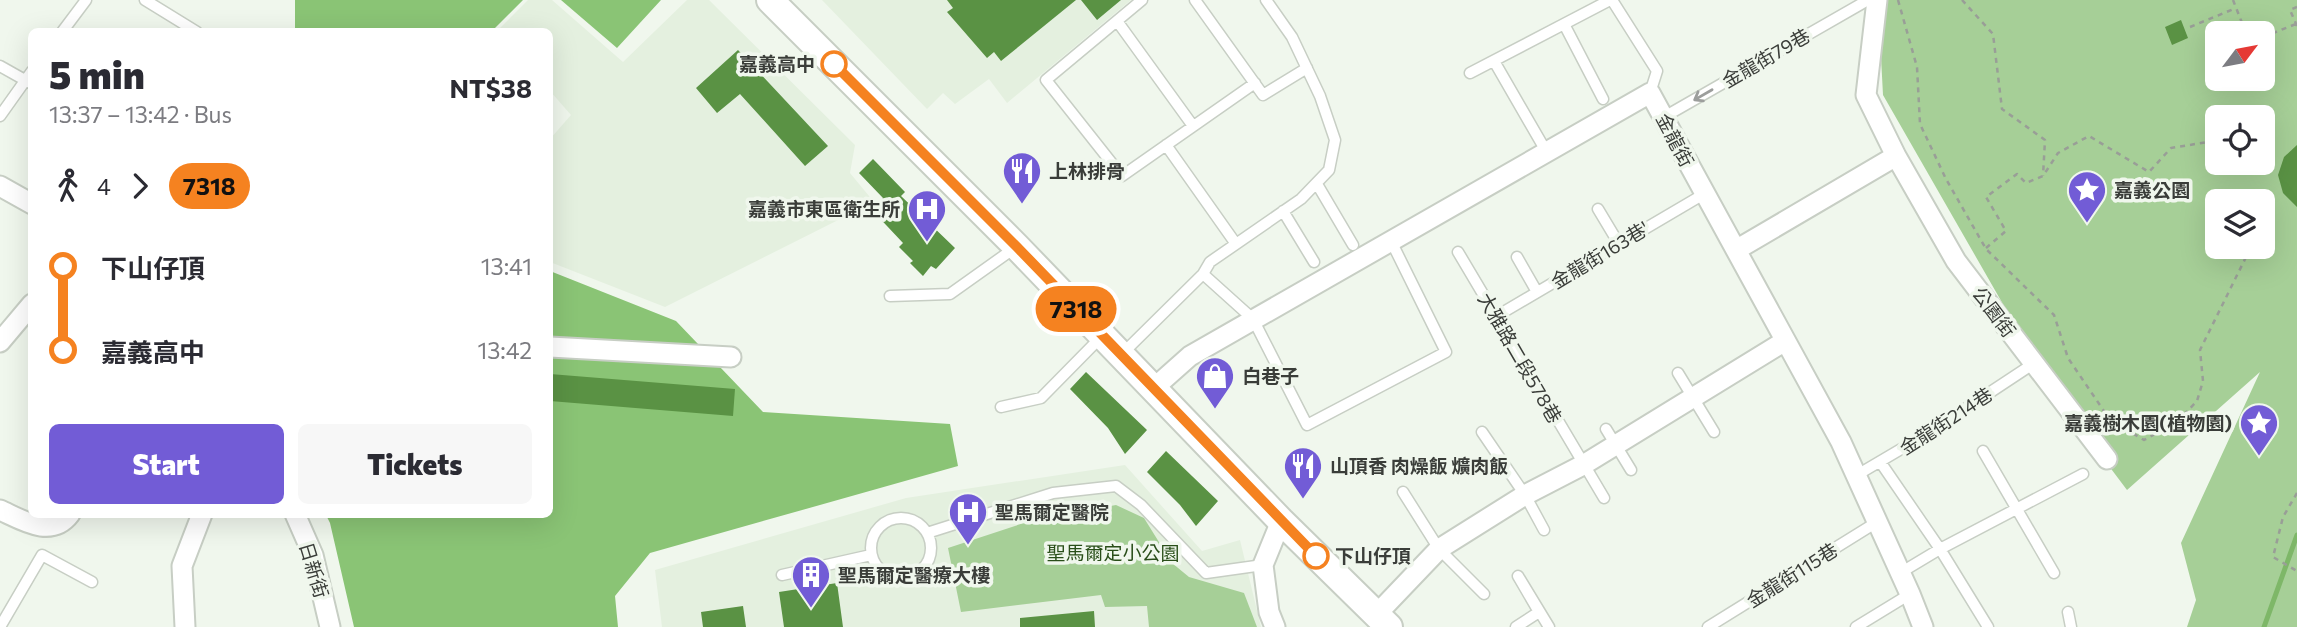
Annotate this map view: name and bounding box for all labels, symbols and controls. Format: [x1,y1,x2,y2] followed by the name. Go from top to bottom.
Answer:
[2205,21,2275,91] north arrow
[2205,21,2275,259] map controls
[1718,23,1814,92] street label: 金龍街79巷
[49,50,145,97] text: 5 min
[821,51,847,77] marker: 嘉義高中
[739,52,815,75] place label: 嘉義高中
[450,72,532,103] text: NT$38
[1693,88,1713,102] one-way arrow
[49,100,232,128] text: 13:37 – 13:42 · Bus
[2205,105,2275,175] button: locate
[1652,109,1699,170] street label: 金龍街
[1001,150,1043,205] restaurant icon: 上林排骨
[1049,159,1125,182] place label: 上林排骨
[49,167,87,205] icon: walk
[121,167,159,205] icon: forward
[2066,169,2108,224] place icon: 嘉義公園
[183,171,236,200] text: 7318
[97,172,111,200] text: 4
[2114,178,2190,201] place label: 嘉義公園
[906,188,948,243] hospital icon: 嘉義市東區衛生所
[2205,189,2275,259] button: layers
[748,197,900,220] place label: 嘉義市東區衛生所
[1547,216,1653,293] street label: 金龍街163巷'
[101,252,205,283] text: 下山仔頂
[481,252,532,280] text: 13:41
[1968,282,2021,341] street label: 公園街
[1027,286,1125,332] line badge: 7318
[1474,289,1567,427] street label: 大雅路二段578巷
[1050,294,1102,323] text: 7318
[101,336,205,367] text: 嘉義高中
[477,336,532,364] text: 13:42
[1194,355,1236,410] shop icon: 白巷子
[1242,364,1299,387] place label: 白巷子
[1895,382,1996,459] street label: 金龍街214巷
[2238,402,2280,457] place icon: 嘉義樹木園(植物園)
[2064,411,2232,434] place label: 嘉義樹木園(植物園)
[49,424,284,504] button: Start
[298,424,532,504] button: Tickets
[1282,445,1324,500] restaurant icon: 山頂香 肉燥飯 爌肉飯
[1330,454,1508,477] place label: 山頂香 肉燥飯 爌肉飯
[947,491,989,546] hospital icon: 聖馬爾定醫院
[995,500,1109,523] place label: 聖馬爾定醫院
[1742,537,1842,612] street label: 金龍街115巷
[295,539,334,600] street label: 日新街
[1046,541,1180,564] park label: 聖馬爾定小公園
[1303,543,1329,569] marker: 下山仔頂
[1335,544,1411,567] place label: 下山仔頂
[790,554,832,609] building icon: 聖馬爾定醫療大樓
[838,563,990,586] place label: 聖馬爾定醫療大樓

